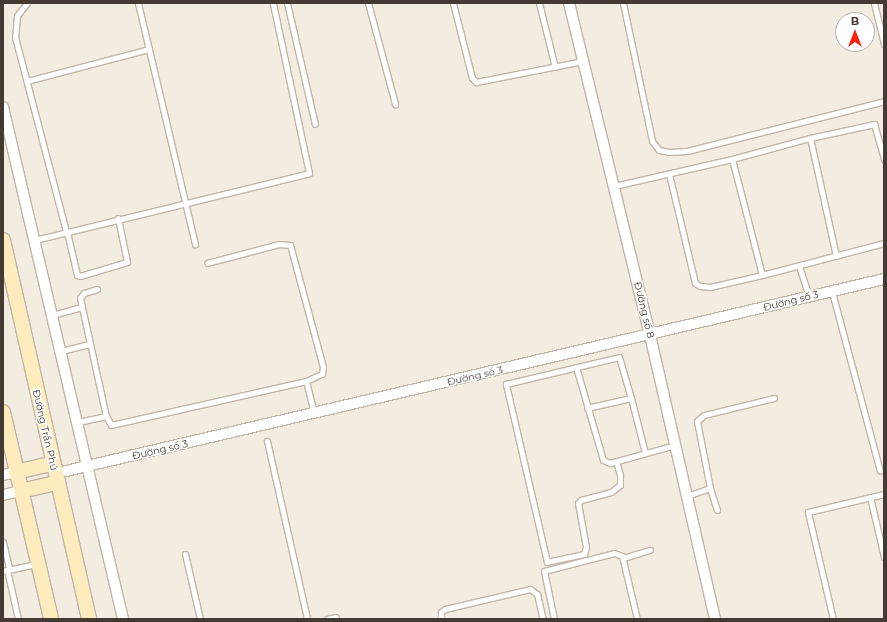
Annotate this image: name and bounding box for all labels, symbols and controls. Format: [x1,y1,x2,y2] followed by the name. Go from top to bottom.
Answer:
[835,12,875,52] north arrow
[851,14,859,28] text: B
[631,281,657,339] street label: Đường số 8
[762,288,820,314] street label: Đường số 3
[446,364,504,388] street label: Đường số 3
[30,388,60,472] street label: Đường Trần Phú
[131,438,189,462] street label: Đường số 3

